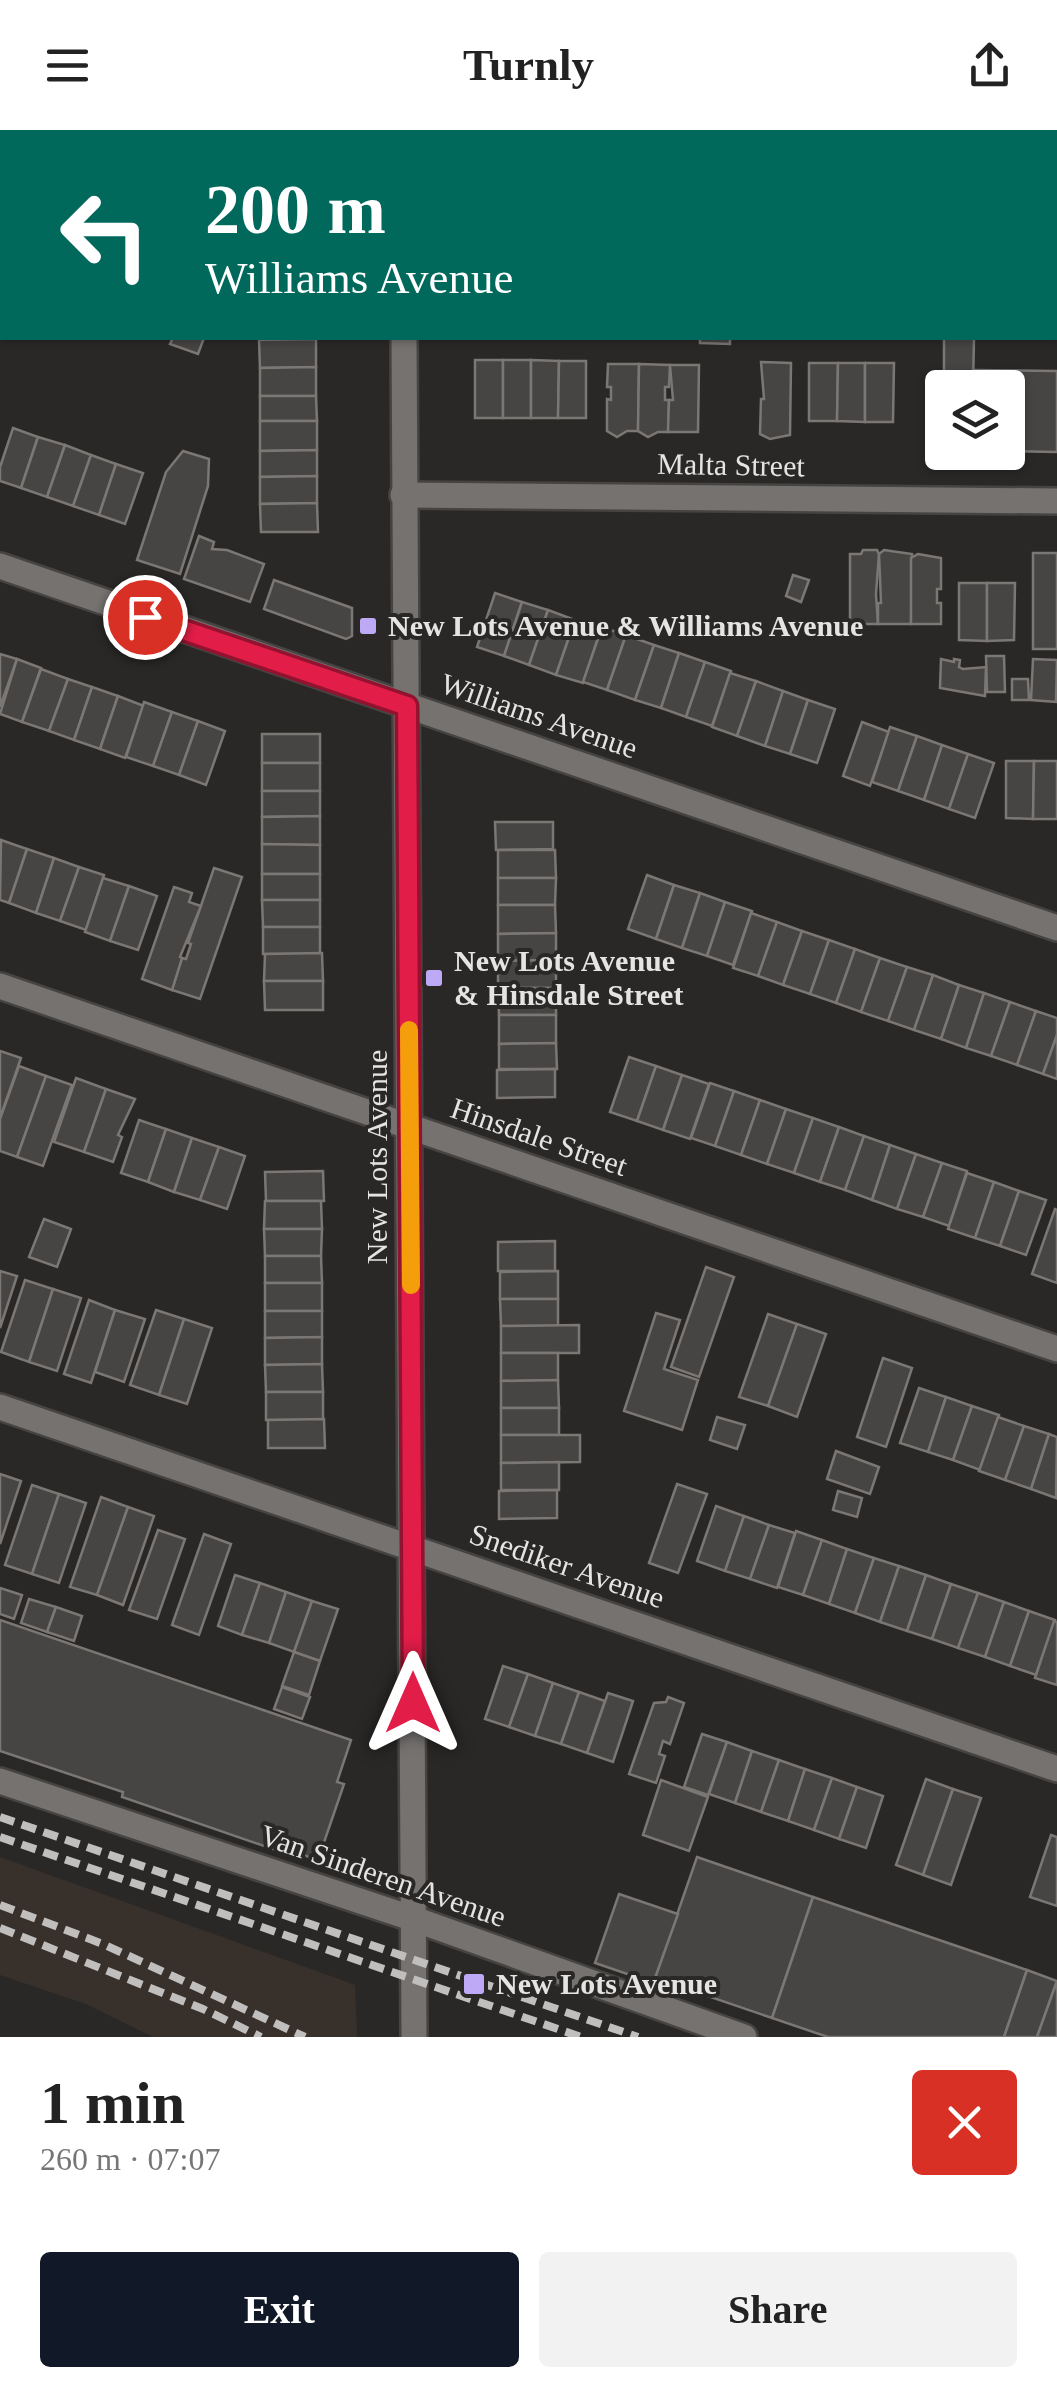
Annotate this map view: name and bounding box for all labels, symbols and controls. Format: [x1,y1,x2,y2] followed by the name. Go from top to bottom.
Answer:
[40,38,95,93] icon: menu
[962,38,1017,93] icon: share
[463,40,594,90] text: Turnly
[40,170,170,300] icon: left
[205,171,386,248] text: 200 m
[205,253,514,303] text: Williams Avenue
[925,370,1025,470] map controls
[925,370,1025,470] button: layers
[657,447,806,482] street label: Malta Street
[103,575,188,660] pin
[118,590,173,645] icon: arrive
[388,609,863,642] place label: New Lots Avenue & Williams Avenue
[357,615,379,637] marker: New Lots Avenue & Williams Avenue
[437,666,642,765] street label: Williams Avenue
[454,944,683,1011] place label: New Lots Avenue & Hinsdale Street
[423,967,445,989] marker: New Lots Avenue & Hinsdale Street
[360,1050,393,1264] street label: New Lots Avenue
[447,1091,632,1182] street label: Hinsdale Street
[466,1517,669,1614] street label: Snediker Avenue
[361,1651,465,1755] position arrow
[256,1818,510,1933] street label: Van Sinderen Avenue
[496,1967,717,2000] place label: New Lots Avenue
[461,1971,487,1997] marker: New Lots Avenue
[40,2070,185,2136] text: 1 min
[912,2070,1017,2175] button: close
[40,2141,220,2177] text: 260 m · 07:07
[40,2252,519,2367] button: Exit
[539,2252,1017,2367] button: Share

